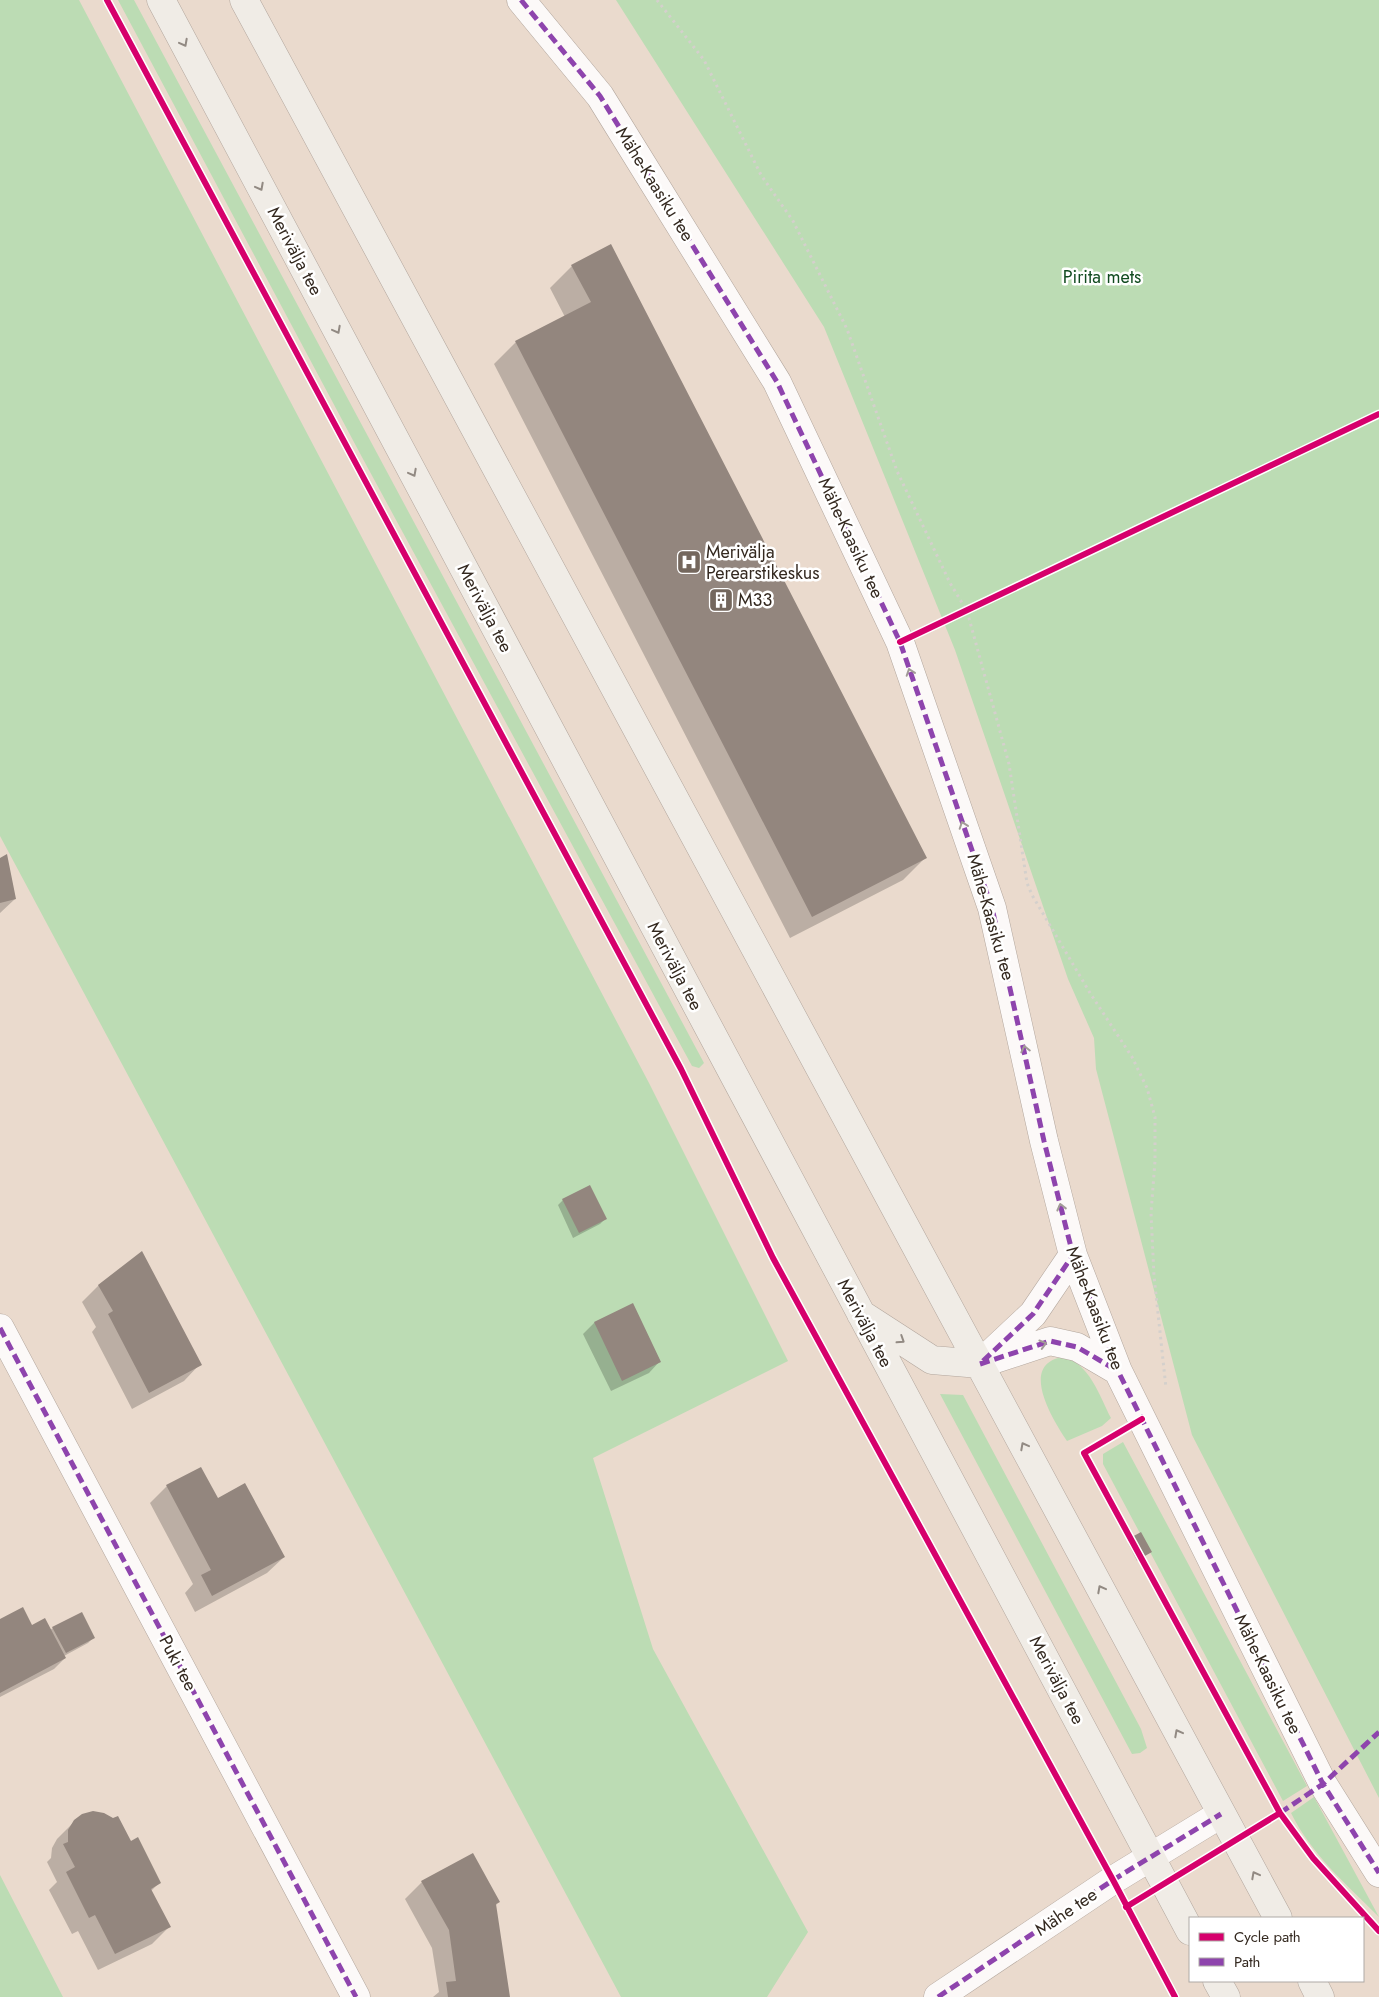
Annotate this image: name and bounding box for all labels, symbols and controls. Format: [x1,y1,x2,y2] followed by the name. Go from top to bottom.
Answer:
[178,38,188,47] one-way arrow
[609,122,701,246] street label: Mähe-Kaasiku tee
[254,181,264,190] one-way arrow
[261,202,329,300] street label: Merivälja tee
[1063,264,1141,290] park label: Pirita mets
[331,325,341,334] one-way arrow
[407,468,417,477] one-way arrow
[812,473,890,603] street label: Mähe-Kaasiku tee
[706,539,819,586] place label: Merivälja Perearstikeskus
[676,549,702,575] hospital icon: Merivälja Perearstikeskus
[451,559,519,657] street label: Merivälja tee
[708,587,734,613] building icon: M33
[738,587,772,613] place label: M33
[906,668,916,676] one-way arrow
[959,821,969,830] one-way arrow
[960,851,1022,983] street label: Mähe-Kaasiku tee
[641,917,709,1015] street label: Merivälja tee
[1020,1045,1031,1054] one-way arrow
[1056,1203,1067,1212] one-way arrow
[1059,1242,1131,1374] street label: Mähe-Kaasiku tee
[831,1274,899,1372] street label: Merivälja tee
[895,1333,904,1343] one-way arrow
[1038,1339,1047,1349] one-way arrow
[1020,1442,1030,1451] one-way arrow
[1097,1586,1107,1595] one-way arrow
[1228,1610,1308,1738] street label: Mähe-Kaasiku tee
[152,1630,204,1696] street label: Puki tee
[1023,1631,1091,1729] street label: Merivälja tee
[1174,1729,1184,1738] one-way arrow
[1252,1871,1262,1880] one-way arrow
[1030,1882,1102,1942] street label: Mähe tee
[1189,1917,1364,1982] legend
[1234,1926,1301,1948] text: Cycle path
[1234,1951,1260,1973] text: Path

